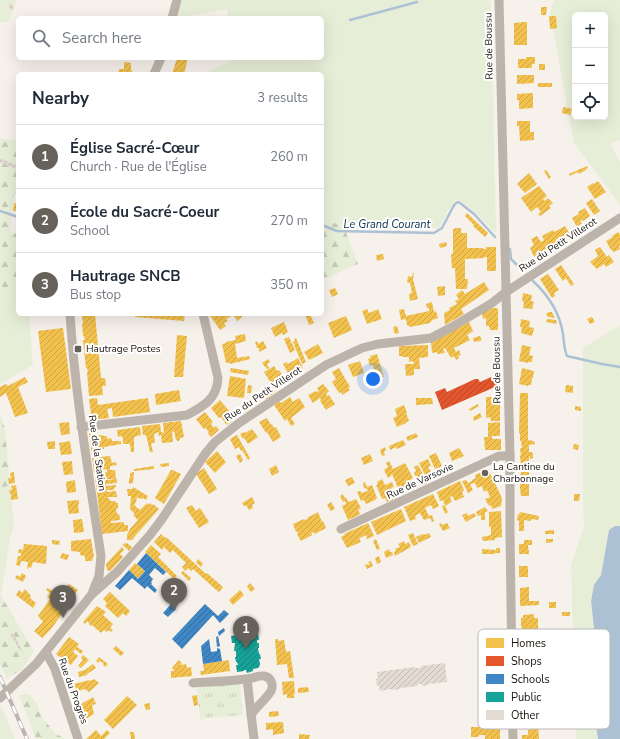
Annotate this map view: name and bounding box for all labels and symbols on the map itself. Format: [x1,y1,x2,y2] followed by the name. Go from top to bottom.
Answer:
[481,12,497,80] street label: Rue de Boussu
[516,214,600,276] street label: Rue du Petit Villerot
[344,217,432,232] water label: Le Grand Courant
[489,336,505,404] street label: Rue de Boussu
[86,342,161,356] place label: Hautrage Postes
[73,344,83,354] marker: Hautrage Postes
[222,363,305,425] street label: Rue du Petit Villerot
[363,369,383,389] your location
[85,414,109,492] street label: Rue de la Station
[384,459,456,503] street label: Rue de Varsovie
[493,460,555,486] place label: La Cantine du Charbonnage
[480,468,490,478] marker: La Cantine du Charbonnage
[161,578,187,611] pin: 2
[50,585,76,618] pin: 3
[233,616,259,649] pin: 1
[478,629,610,729] legend
[511,636,546,651] text: Homes
[511,654,542,669] text: Shops
[55,656,91,726] street label: Rue du Progrès
[511,672,550,687] text: Schools
[511,690,541,705] text: Public
[511,708,539,723] text: Other

